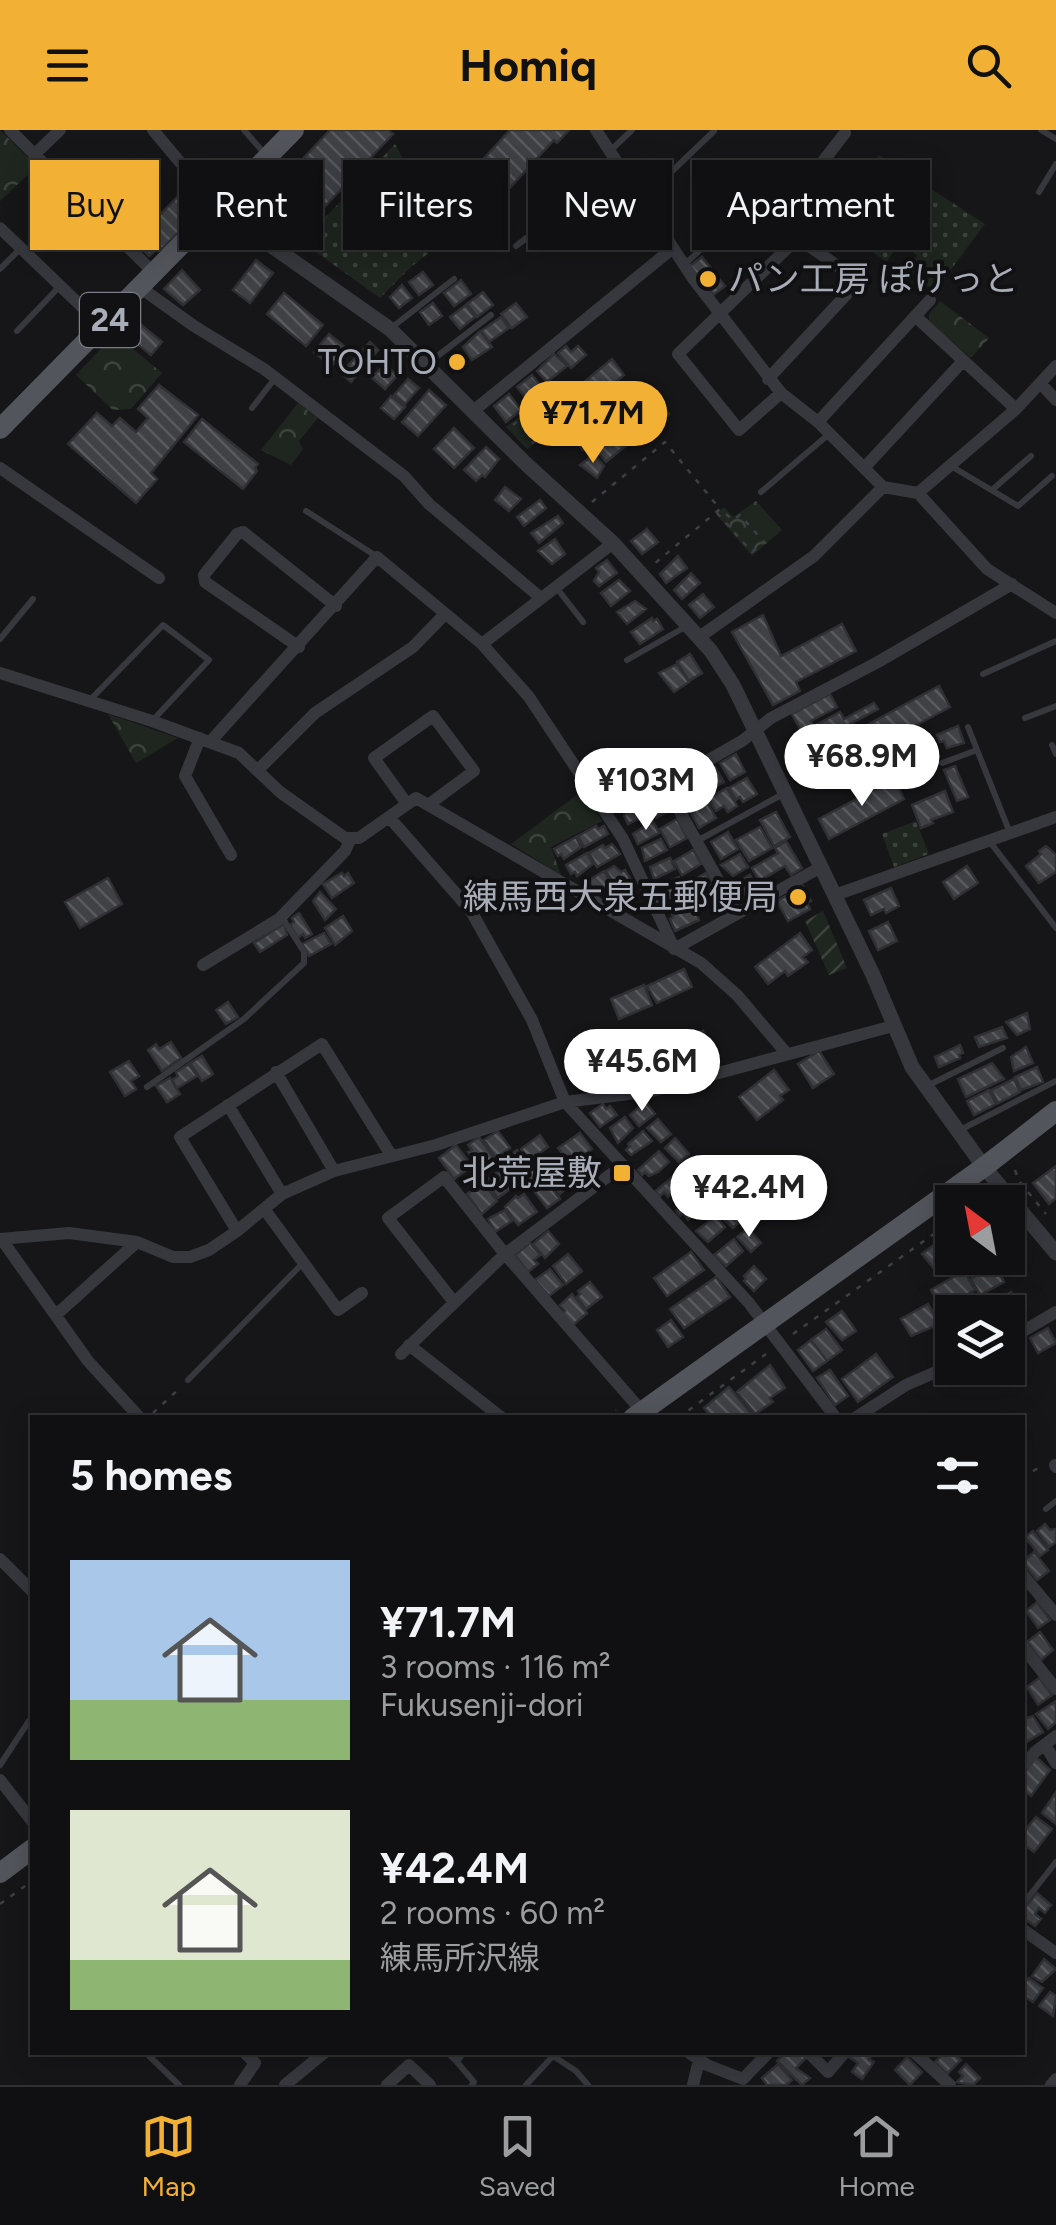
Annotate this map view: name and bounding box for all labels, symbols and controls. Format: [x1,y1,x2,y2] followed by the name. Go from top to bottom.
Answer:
[40,38,95,93] icon: menu
[459,38,597,92] text: Homiq
[961,38,1016,93] icon: search
[30,160,159,250] chip: Buy
[179,160,323,250] chip: Rent
[343,160,508,250] chip: Filters
[528,160,672,250] chip: New
[692,160,930,250] chip: Apartment
[728,258,1018,300] place label: パン工房 ぽけっと
[697,268,719,290] marker: パン工房 ぽけっと
[80,293,140,347] road number: 24
[318,341,437,383] place label: TOHTO
[446,351,468,373] marker: TOHTO
[512,381,674,466] pin: ¥71.7M
[541,394,645,432] text: ¥71.7M
[781,724,943,809] pin: ¥68.9M
[806,737,918,775] text: ¥68.9M
[576,748,716,833] pin: ¥103M
[597,761,695,799] text: ¥103M
[463,876,778,918] place label: 練馬西大泉五郵便局
[787,886,809,908] marker: 練馬西大泉五郵便局
[561,1029,723,1114] pin: ¥45.6M
[586,1042,698,1080] text: ¥45.6M
[462,1152,602,1194] place label: 北荒屋敷
[668,1155,830,1240] pin: ¥42.4M
[611,1162,633,1184] marker: 北荒屋敷
[692,1168,806,1206] text: ¥42.4M
[935,1185,1025,1275] north arrow
[935,1185,1025,1385] map controls
[935,1295,1025,1385] button: layers
[930,1448,985,1503] icon: filters
[70,1450,232,1501] text: 5 homes
[380,1597,516,1648] text: ¥71.7M
[150,1600,270,1720] icon: home
[380,1648,611,1686] text: 3 rooms · 116 m²
[380,1686,583,1724] text: Fukusenji-dori
[380,1843,529,1894] text: ¥42.4M
[150,1850,270,1970] icon: home
[380,1894,605,1932] text: 2 rooms · 60 m²
[380,1939,540,1977] text: 練馬所沢線
[141,2109,196,2203] tab: Map
[479,2109,556,2203] tab: Saved
[838,2109,915,2203] tab: Home

